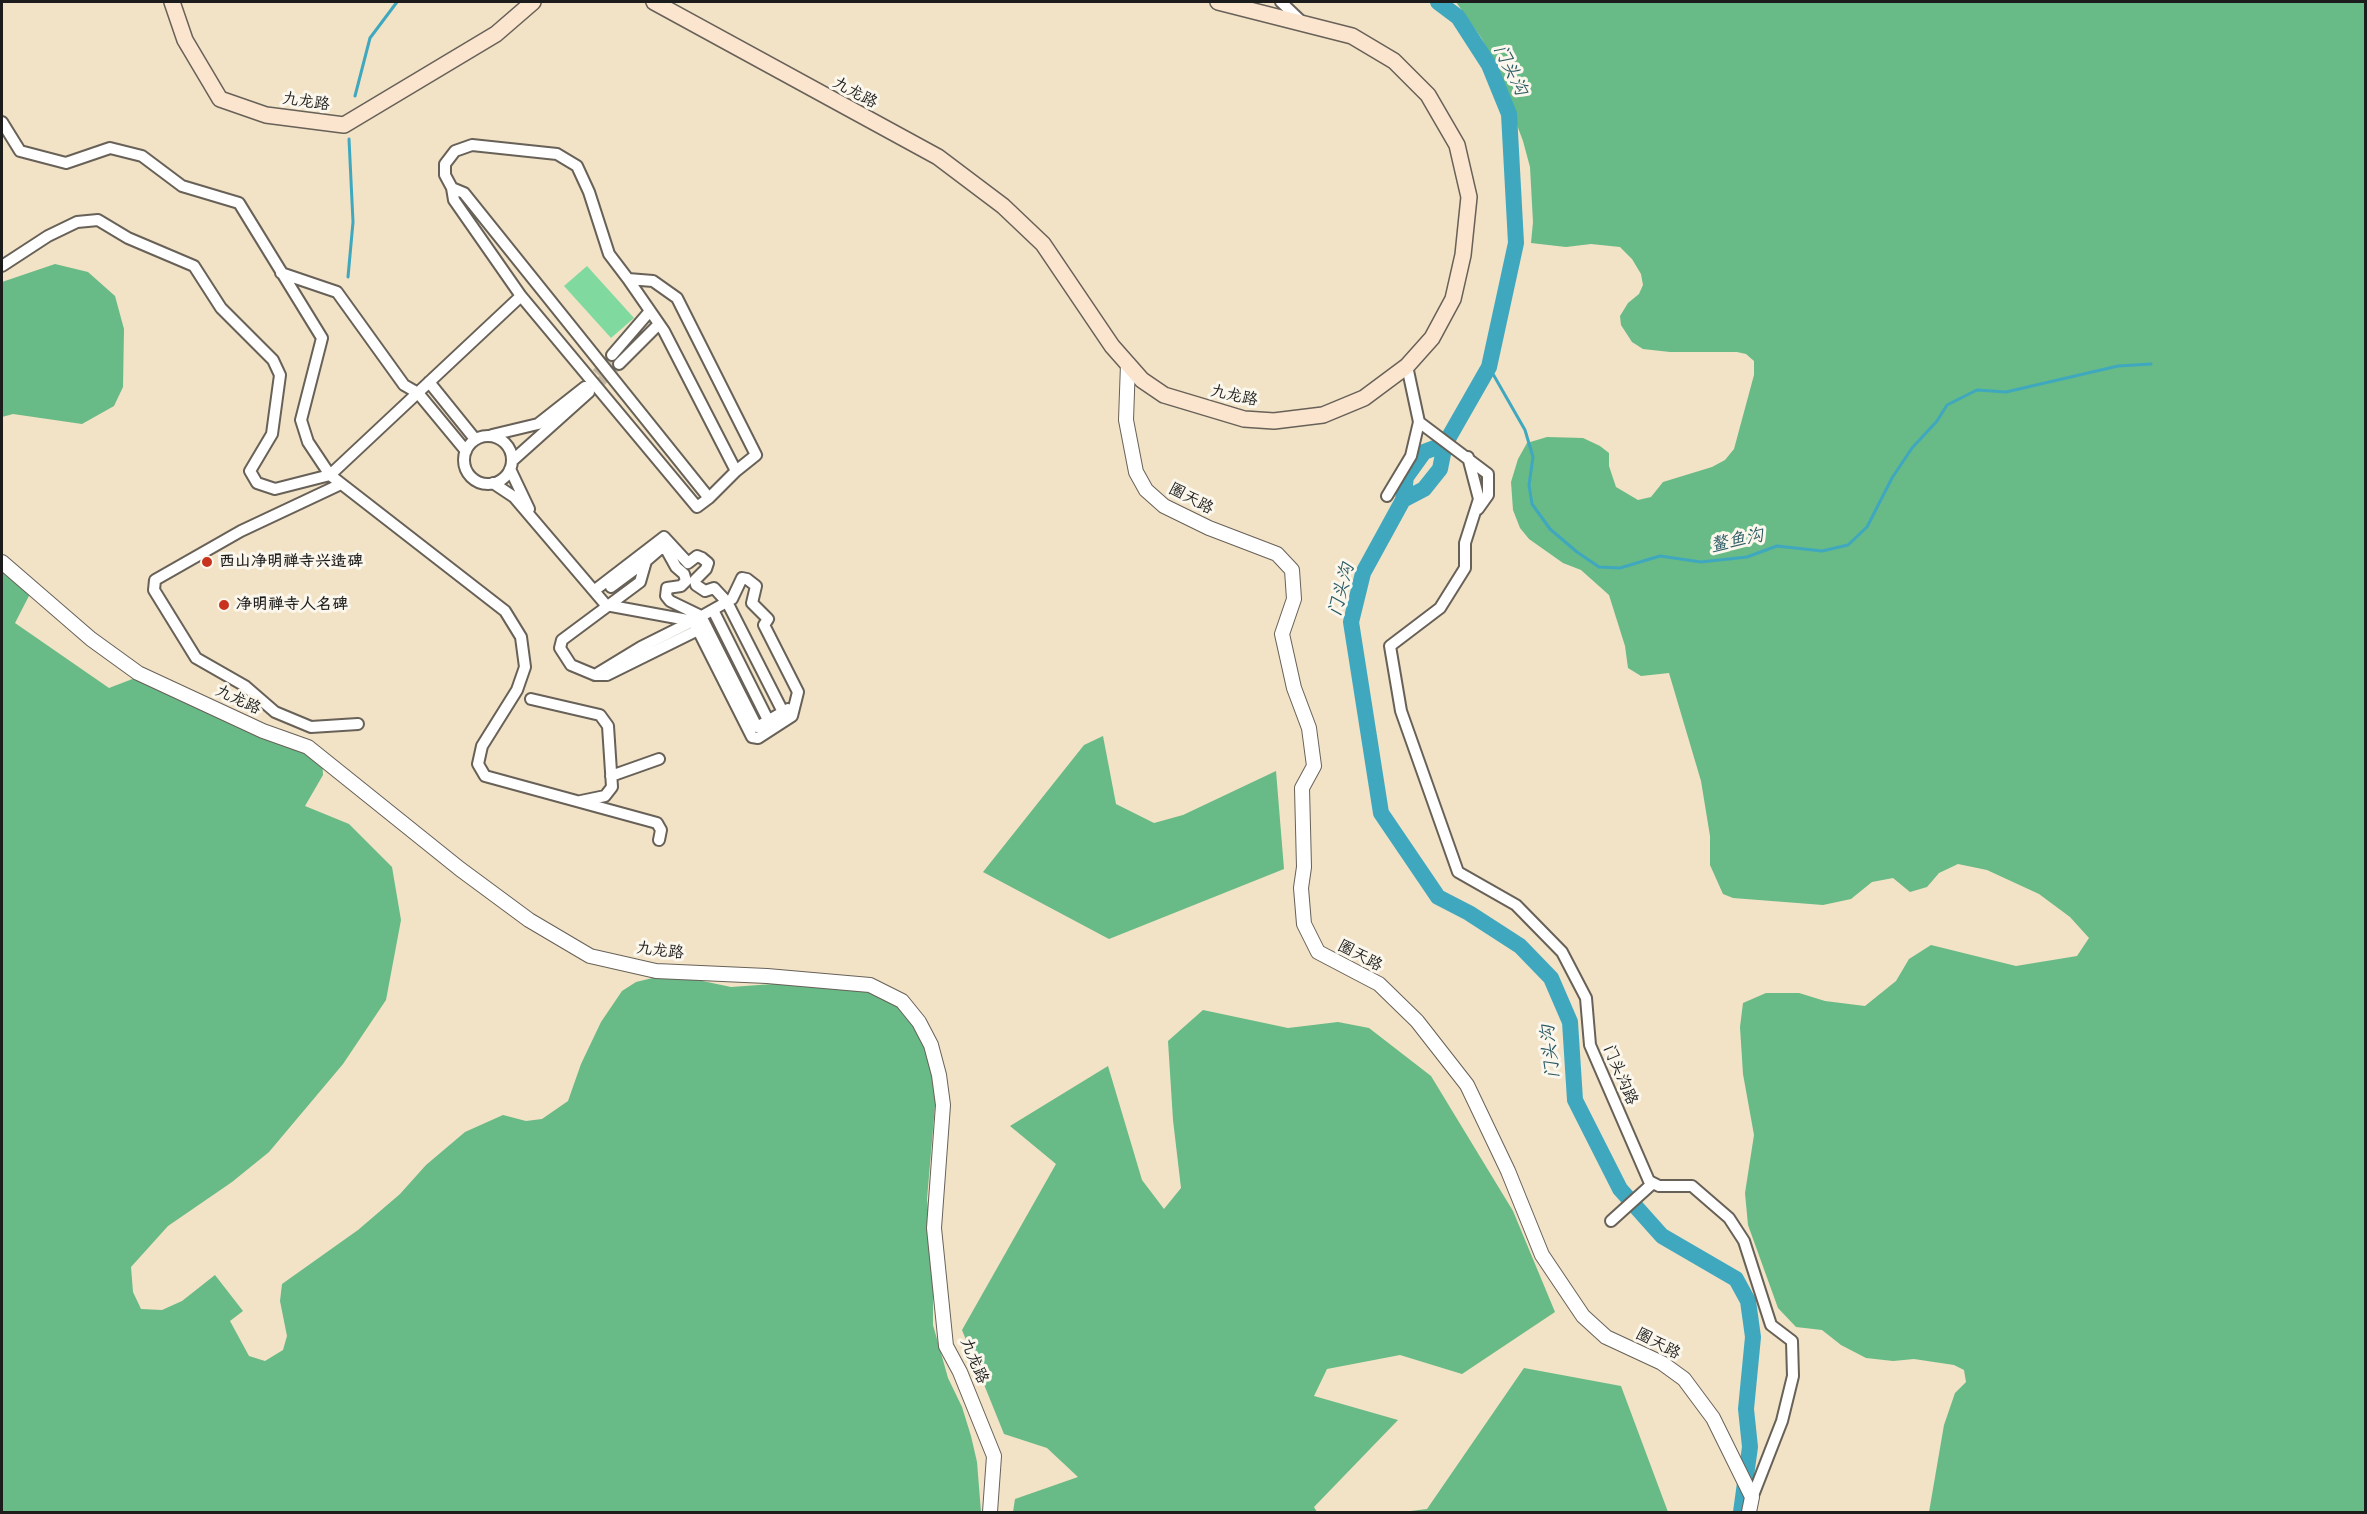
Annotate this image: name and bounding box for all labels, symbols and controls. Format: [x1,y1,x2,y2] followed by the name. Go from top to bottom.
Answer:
[1488,41,1532,99] water label: 门头沟
[829,73,881,113] street label: 九龙路
[281,89,331,115] street label: 九龙路
[1209,382,1259,410] street label: 九龙路
[1165,479,1217,519] street label: 圈天路
[1708,525,1766,557] water label: 鳌鱼沟
[219,552,363,572] place label: 西山净明禅寺兴造碑
[200,555,214,569] marker: 西山净明禅寺兴造碑
[1325,561,1359,619] water label: 门头沟
[236,595,348,615] place label: 净明禅寺人名碑
[217,598,231,612] marker: 净明禅寺人名碑
[212,681,264,719] street label: 九龙路
[1334,936,1386,976] street label: 圈天路
[635,939,685,963] street label: 九龙路
[1537,1024,1565,1080] water label: 门头沟
[1599,1042,1641,1108] street label: 门头沟路
[1632,1324,1684,1364] street label: 圈天路
[956,1335,992,1387] street label: 九龙路

